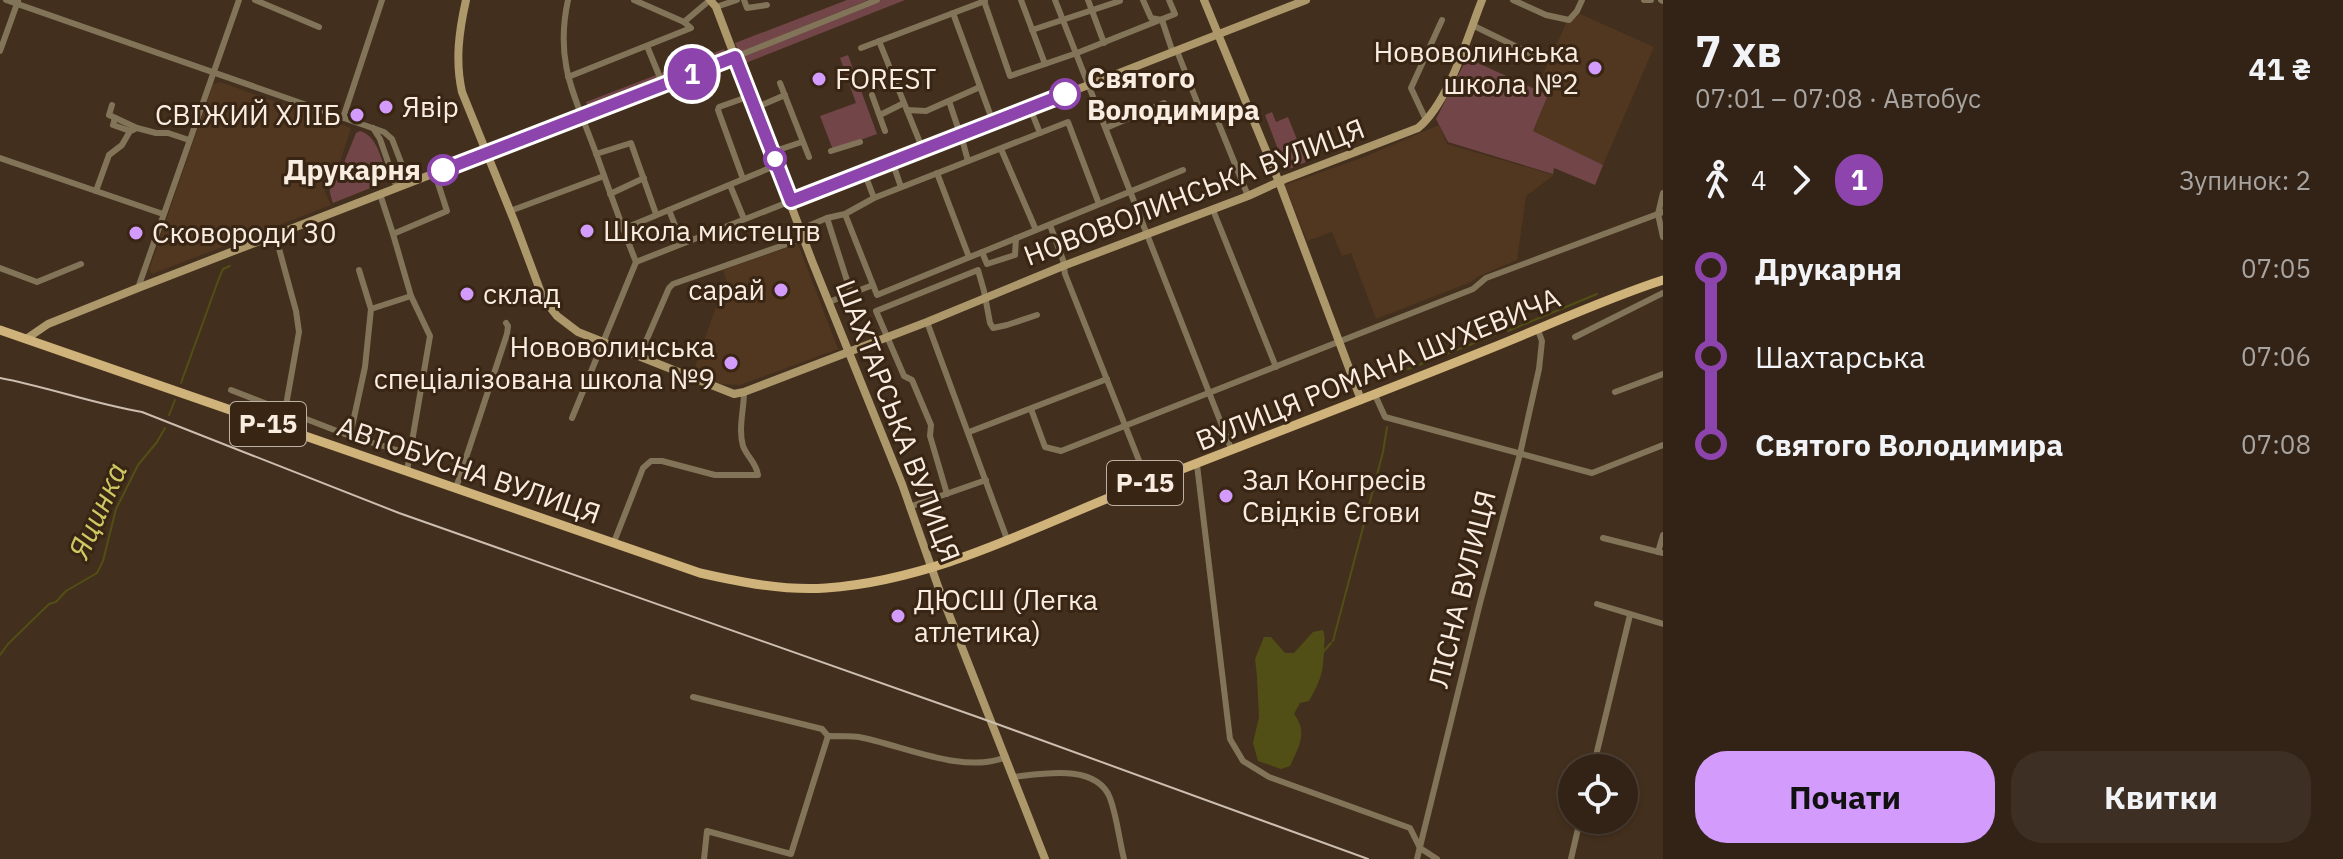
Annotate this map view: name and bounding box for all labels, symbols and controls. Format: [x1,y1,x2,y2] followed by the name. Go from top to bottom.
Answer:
[1695,22,1782,79] text: 7 хв
[1374,33,1579,102] place label: Нововолинська школа №2
[666,48,718,100] line badge: 1
[2249,49,2311,88] text: 41 ₴
[684,55,700,92] text: 1
[1087,59,1260,128] place label: Святого Володимира
[1586,59,1604,77] marker: Нововолинська школа №2
[835,60,936,97] place label: FOREST
[810,70,828,88] marker: FOREST
[1050,79,1080,109] marker: Святого Володимира
[1695,81,1981,115] text: 07:01 – 07:08 · Автобус
[402,88,459,125] place label: Явір
[155,96,341,133] place label: СВІЖИЙ ХЛІБ
[377,98,395,116] marker: Явір
[348,106,366,124] marker: СВІЖИЙ ХЛІБ
[1018,109,1370,274] street label: НОВОВОЛИНСЬКА ВУЛИЦЯ
[764,148,786,170] unlabelled marker
[284,151,421,188] place label: Друкарня
[428,155,458,185] marker: Друкарня
[1695,158,1739,202] icon: walk
[1779,158,1823,202] icon: forward
[1851,161,1867,198] text: 1
[1751,163,1767,197] text: 4
[2179,163,2311,197] text: Зупинок: 2
[603,212,821,249] place label: Школа мистецтв
[152,214,337,251] place label: Сковороди 30
[578,222,596,240] marker: Школа мистецтв
[127,224,145,242] marker: Сковороди 30
[1755,249,1902,288] text: Друкарня
[2241,251,2311,285] text: 07:05
[688,271,765,308] place label: сарай
[828,274,969,567] street label: ШАХТАРСЬКА ВУЛИЦЯ
[483,275,561,312] place label: склад
[1190,278,1565,459] street label: ВУЛИЦЯ РОМАНА ШУХЕВИЧА
[772,281,790,299] marker: сарай
[458,285,476,303] marker: склад
[374,328,715,397] place label: Нововолинська спеціалізована школа №9
[1755,337,1925,376] text: Шахтарська
[2241,339,2311,373] text: 07:06
[722,354,740,372] marker: Нововолинська спеціалізована школа №9
[230,402,306,446] road number: Р-15
[333,407,606,532] street label: АВТОБУСНА ВУЛИЦЯ
[1755,425,2063,464] text: Святого Володимира
[2241,427,2311,461] text: 07:08
[58,456,135,566] water label: Яцинка
[1107,461,1183,505] road number: Р-15
[1242,461,1427,530] place label: Зал Конгресів Свідків Єгови
[1419,486,1504,692] street label: ЛІСНА ВУЛИЦЯ
[1217,487,1235,505] marker: Зал Конгресів Свідків Єгови
[914,581,1098,650] place label: ДЮСШ (Легка атлетика)
[889,607,907,625] marker: ДЮСШ (Легка атлетика)
[1695,751,1995,843] button: Почати
[2011,751,2311,843] button: Квитки
[1558,754,1638,834] map controls
[1558,754,1638,834] button: locate

